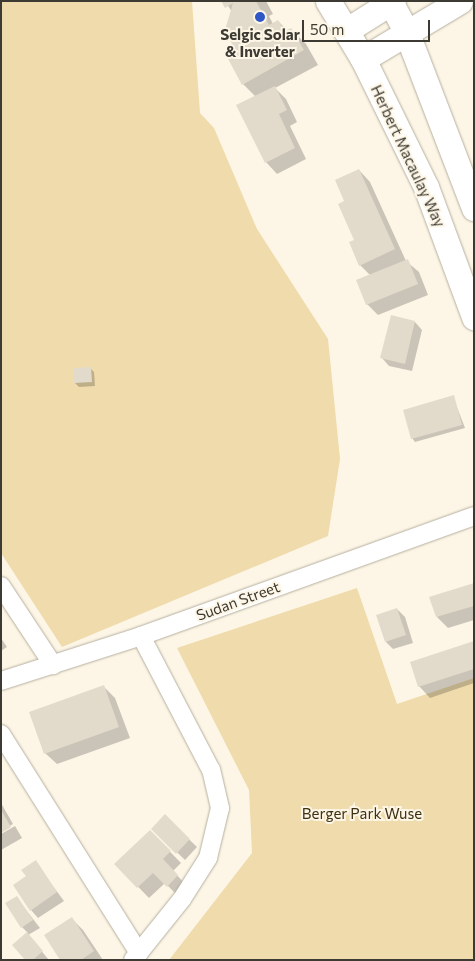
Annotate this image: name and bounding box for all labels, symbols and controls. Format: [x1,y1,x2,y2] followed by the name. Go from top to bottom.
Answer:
[305,10,432,42] scale bar
[254,11,266,23] marker: Selgic Solar & Inverter
[310,20,344,38] text: 50 m
[220,25,300,60] place label: Selgic Solar & Inverter
[367,82,449,230] street label: Herbert Macaulay Way
[194,578,282,624] street label: Sudan Street
[302,805,422,823] park label: Berger Park Wuse

